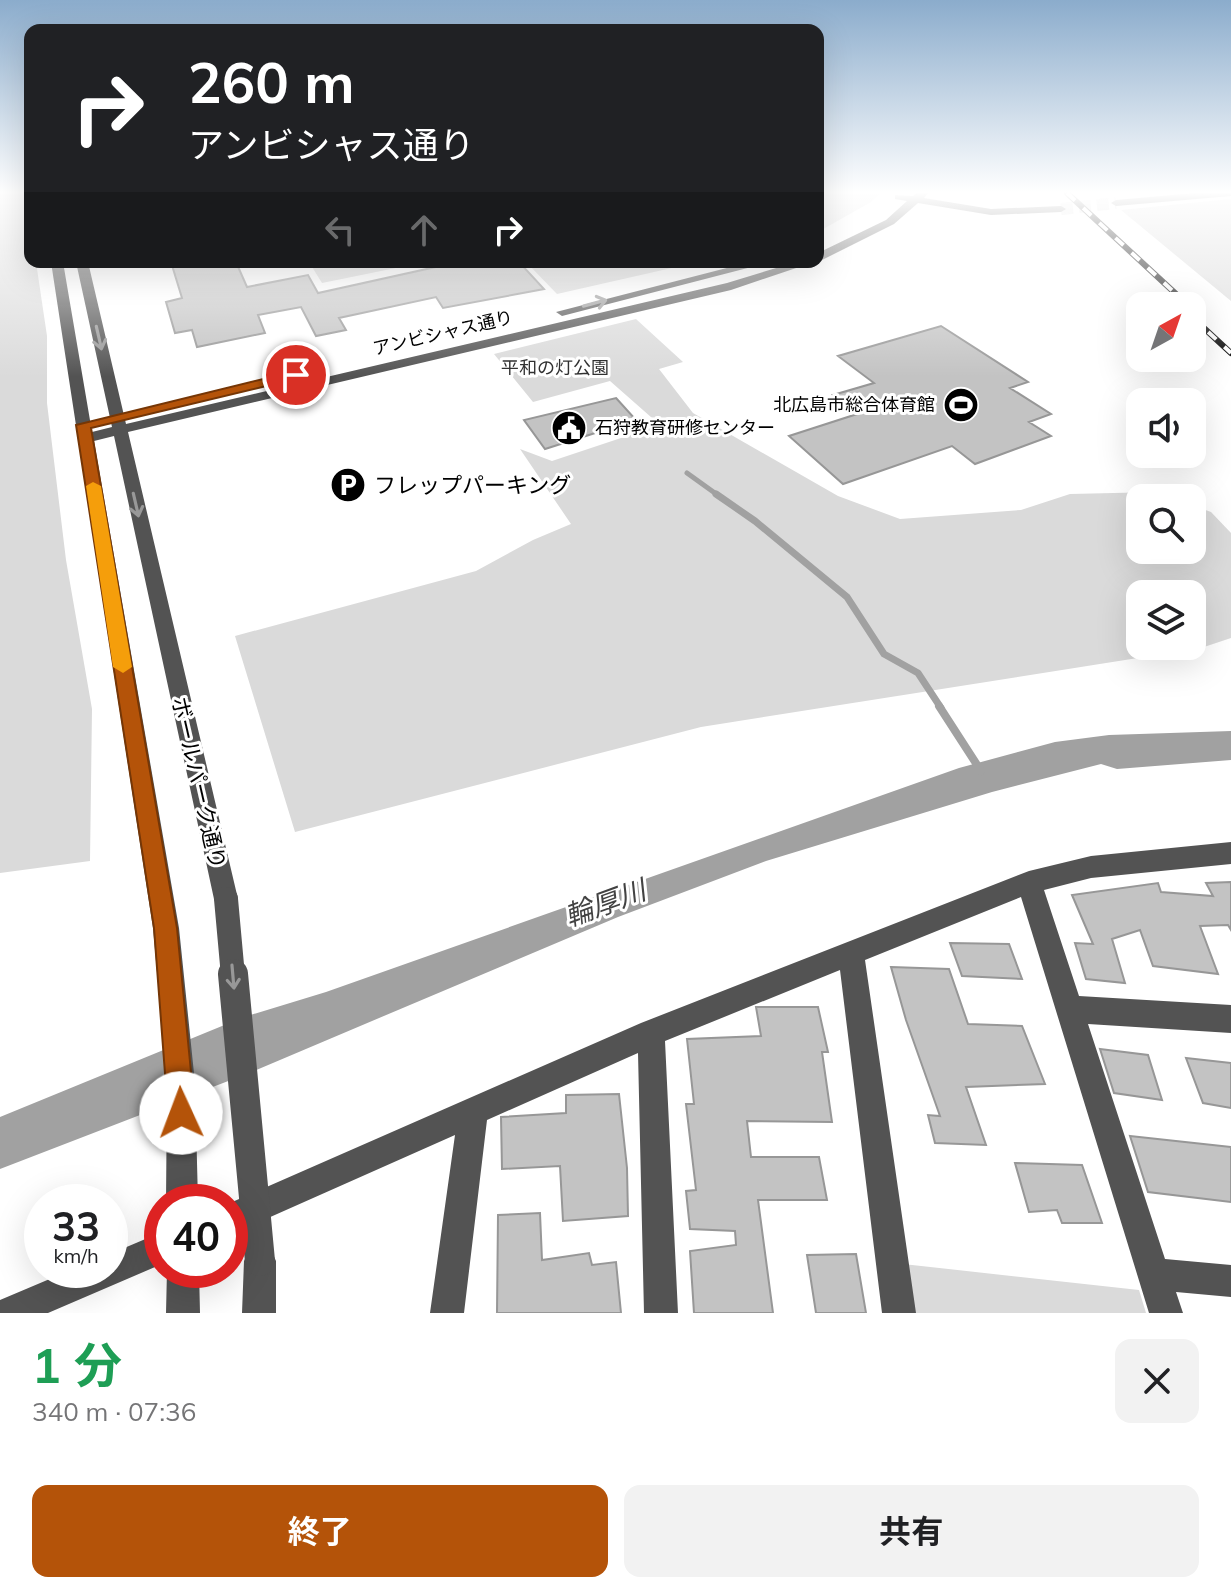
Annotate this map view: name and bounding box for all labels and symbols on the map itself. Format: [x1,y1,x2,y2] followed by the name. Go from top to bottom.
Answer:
[1126,292,1206,372] north arrow
[582,295,608,310] one-way arrow
[370,305,515,360] street label: アンビシャス通り
[92,325,107,350] one-way arrow
[262,341,330,409] pin
[501,356,609,379] park label: 平和の灯公園
[942,386,980,424] sports icon: 北広島市総合体育館
[773,393,935,416] place label: 北広島市総合体育館
[550,409,588,447] public building icon: 石狩教育研修センター
[595,416,775,439] place label: 石狩教育研修センター
[329,466,367,504] parking icon: フレップパーキング
[374,471,571,499] place label: フレップパーキング
[129,492,144,517] one-way arrow
[166,694,232,872] street label: ボールパーク通り
[559,871,653,933] water label: 輪厚川
[226,963,241,990] one-way arrow
[139,1071,223,1155] position arrow
[144,1184,248,1288] speed limit sign: 40

